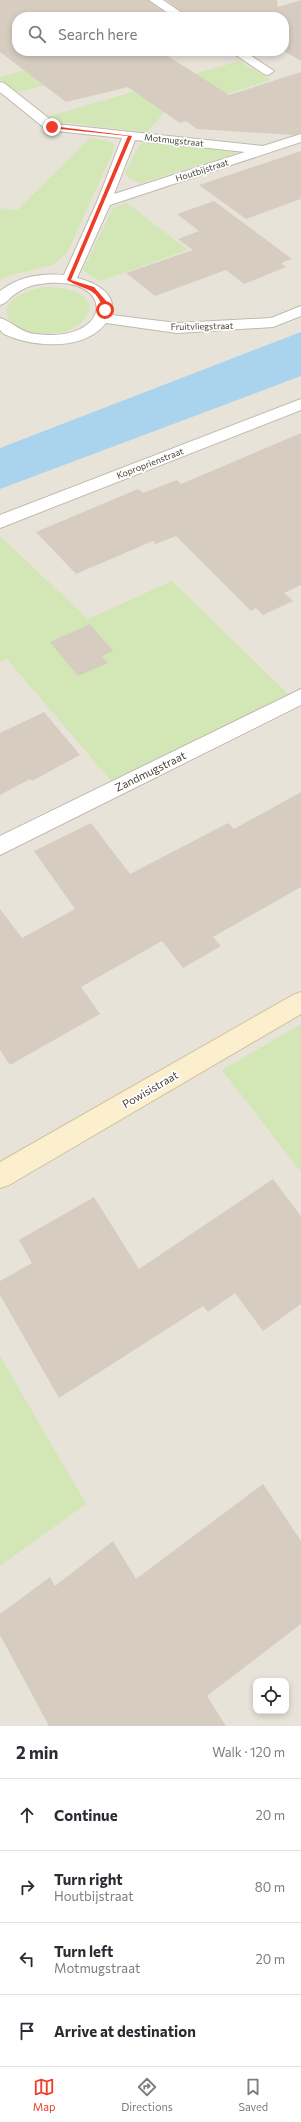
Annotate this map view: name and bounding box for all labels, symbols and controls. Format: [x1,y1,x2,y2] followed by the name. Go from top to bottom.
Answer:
[12,12,289,56] search box
[26,23,48,45] icon: search
[58,25,137,43] text: Search here
[43,118,61,136] route end
[144,131,205,149] street label: Motmugstraat
[174,156,230,184] street label: Houtbijstraat
[96,301,114,319] route start
[170,320,234,332] street label: Fruitvliegstraat
[115,445,185,481] street label: Koproprienstraat
[112,748,188,794] street label: Zandmugstraat
[120,1068,181,1110] street label: Powisistraat
[253,1678,289,1714] map controls
[253,1678,289,1714] button: locate
[16,1742,58,1763] text: 2 min
[212,1744,285,1760] text: Walk · 120 m
[16,1804,38,1826] icon: ahead
[54,1806,118,1824] text: Continue
[256,1807,285,1823] text: 20 m
[54,1870,123,1888] text: Turn right
[16,1876,38,1898] icon: right
[255,1879,285,1895] text: 80 m
[54,1888,134,1904] text: Houtbijstraat
[54,1942,113,1960] text: Turn left
[16,1948,38,1970] icon: left
[256,1951,285,1967] text: 20 m
[54,1960,140,1976] text: Motmugstraat
[16,2020,38,2042] icon: arrive
[54,2022,196,2040] text: Arrive at destination
[33,2076,56,2113] tab: Map
[121,2076,173,2113] tab: Directions
[238,2076,268,2113] tab: Saved

